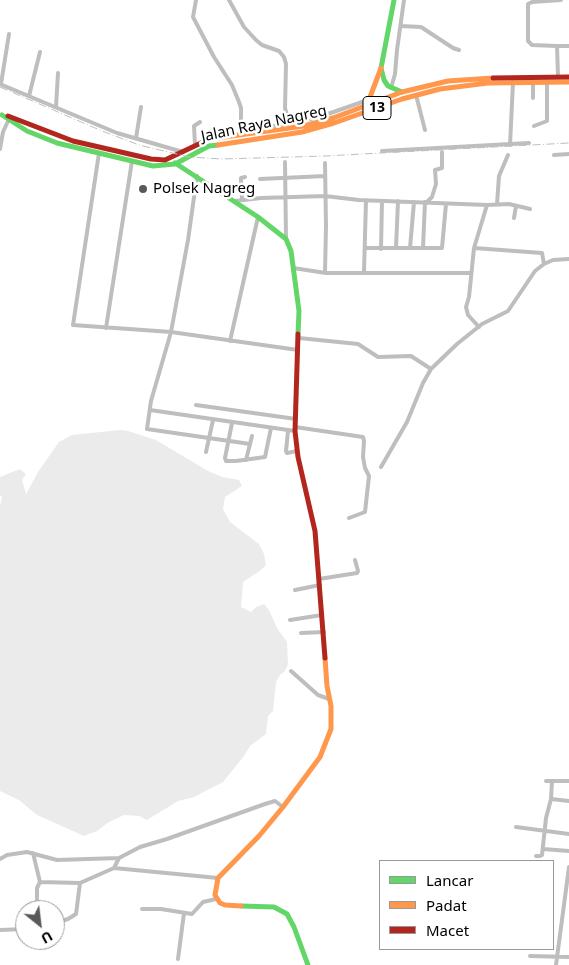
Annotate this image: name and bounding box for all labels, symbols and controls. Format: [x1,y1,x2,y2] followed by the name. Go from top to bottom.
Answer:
[363,96,391,120] road number: 13
[199,102,329,146] street label: Jalan Raya Nagreg
[153,180,255,198] place label: Polsek Nagreg
[137,183,149,195] marker: Polsek Nagreg
[379,860,554,950] legend
[426,870,473,890] text: Lancar
[426,895,467,915] text: Padat
[15,900,65,950] north arrow
[426,920,469,940] text: Macet
[38,927,56,949] text: U

